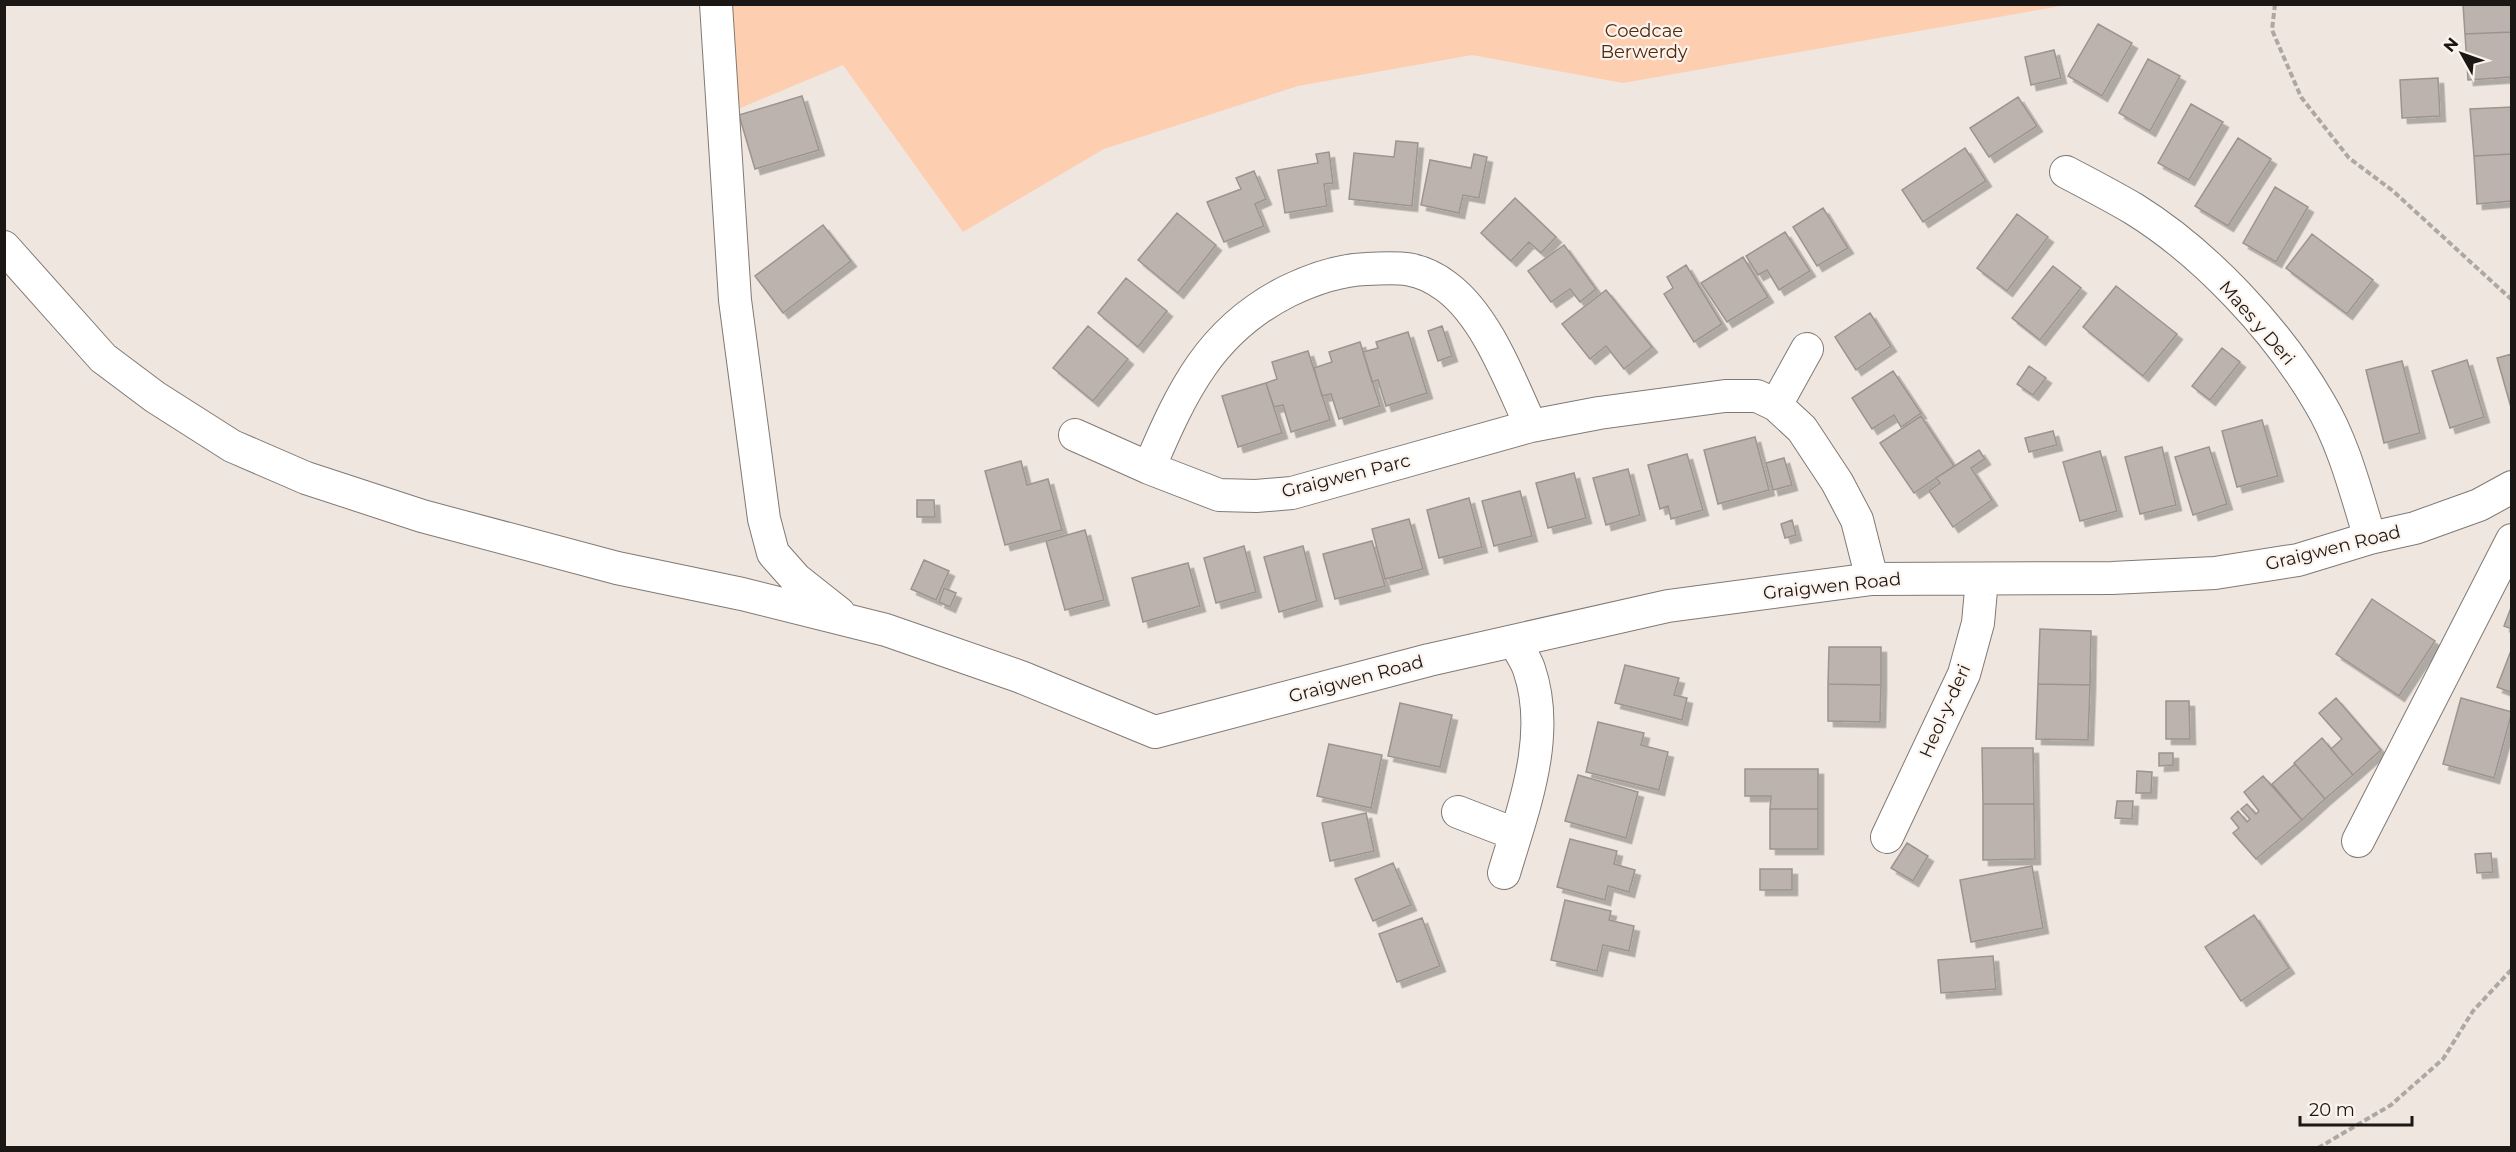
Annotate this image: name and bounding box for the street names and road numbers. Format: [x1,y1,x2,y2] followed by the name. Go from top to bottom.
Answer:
[2214,276,2300,370] street label: Maes y Deri
[1279,449,1413,503] street label: Graigwen Parc
[2263,521,2403,575] street label: Graigwen Road
[1762,568,1902,604] street label: Graigwen Road
[1286,650,1426,708] street label: Graigwen Road
[1915,661,1975,761] street label: Heol-y-deri

